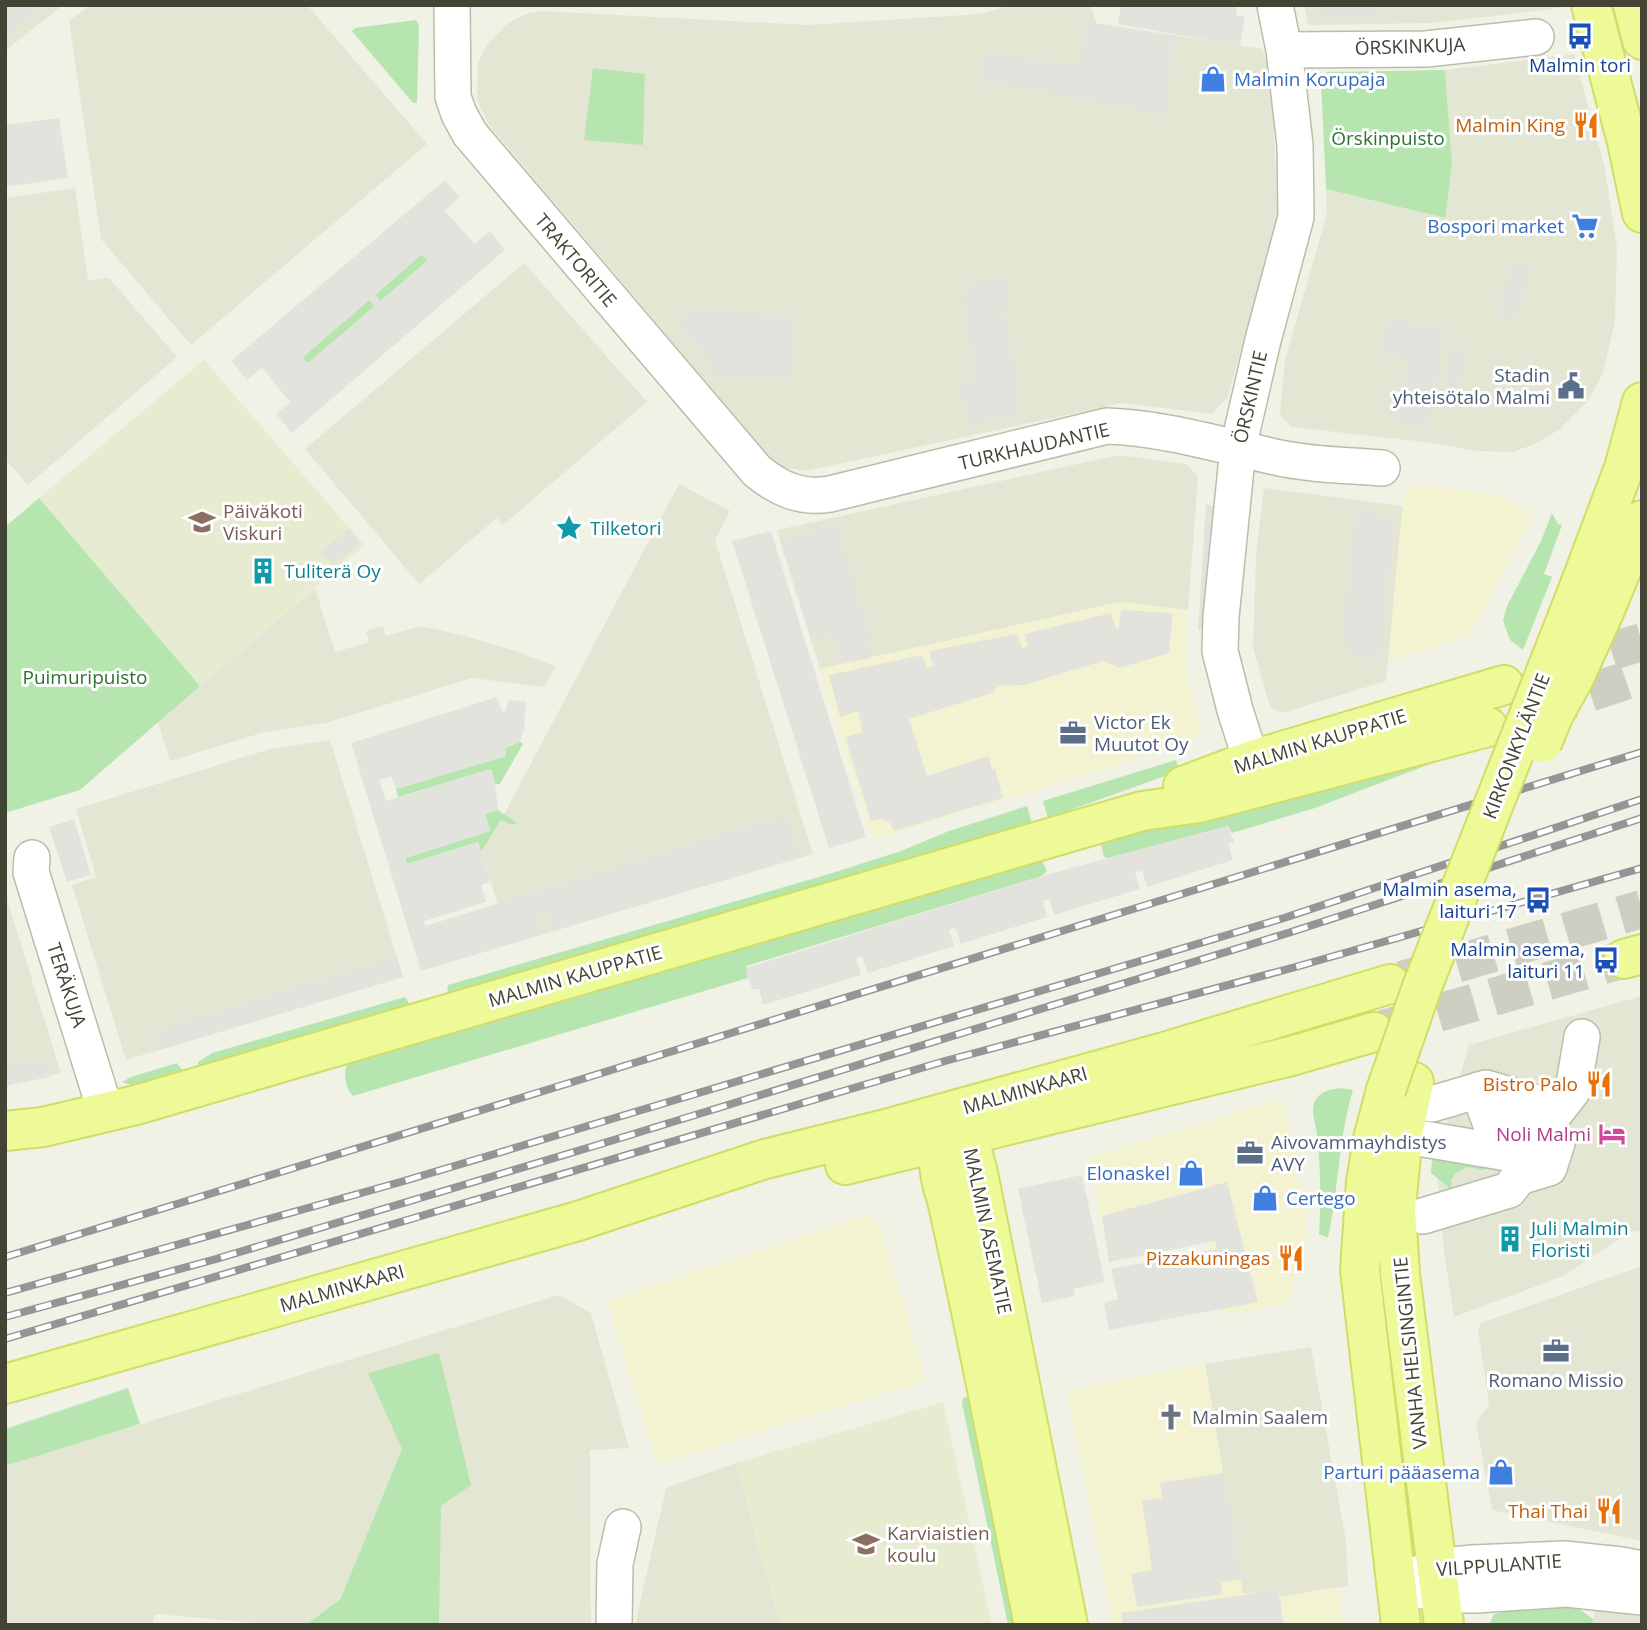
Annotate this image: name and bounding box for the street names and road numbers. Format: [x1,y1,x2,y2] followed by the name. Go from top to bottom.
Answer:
[1354,31,1466,61] street label: ÖRSKINKUJA
[529,208,623,312] street label: TRAKTORITIE
[1227,348,1273,446] street label: ÖRSKINTIE
[956,416,1112,476] street label: TURKHAUDANTIE
[1476,669,1556,823] street label: KIRKONKYLÄNTIE
[1230,702,1410,780] street label: MALMIN KAUPPATIE
[41,939,93,1031] street label: TERÄKUJA
[485,939,665,1013] street label: MALMIN KAUPPATIE
[960,1060,1090,1120] street label: MALMINKAARI
[958,1146,1018,1316] street label: MALMIN ASEMATIE
[1387,1256,1433,1450] street label: VANHA HELSINGINTIE
[277,1258,407,1318] street label: MALMINKAARI
[1435,1548,1563,1582] street label: VILPPULANTIE

